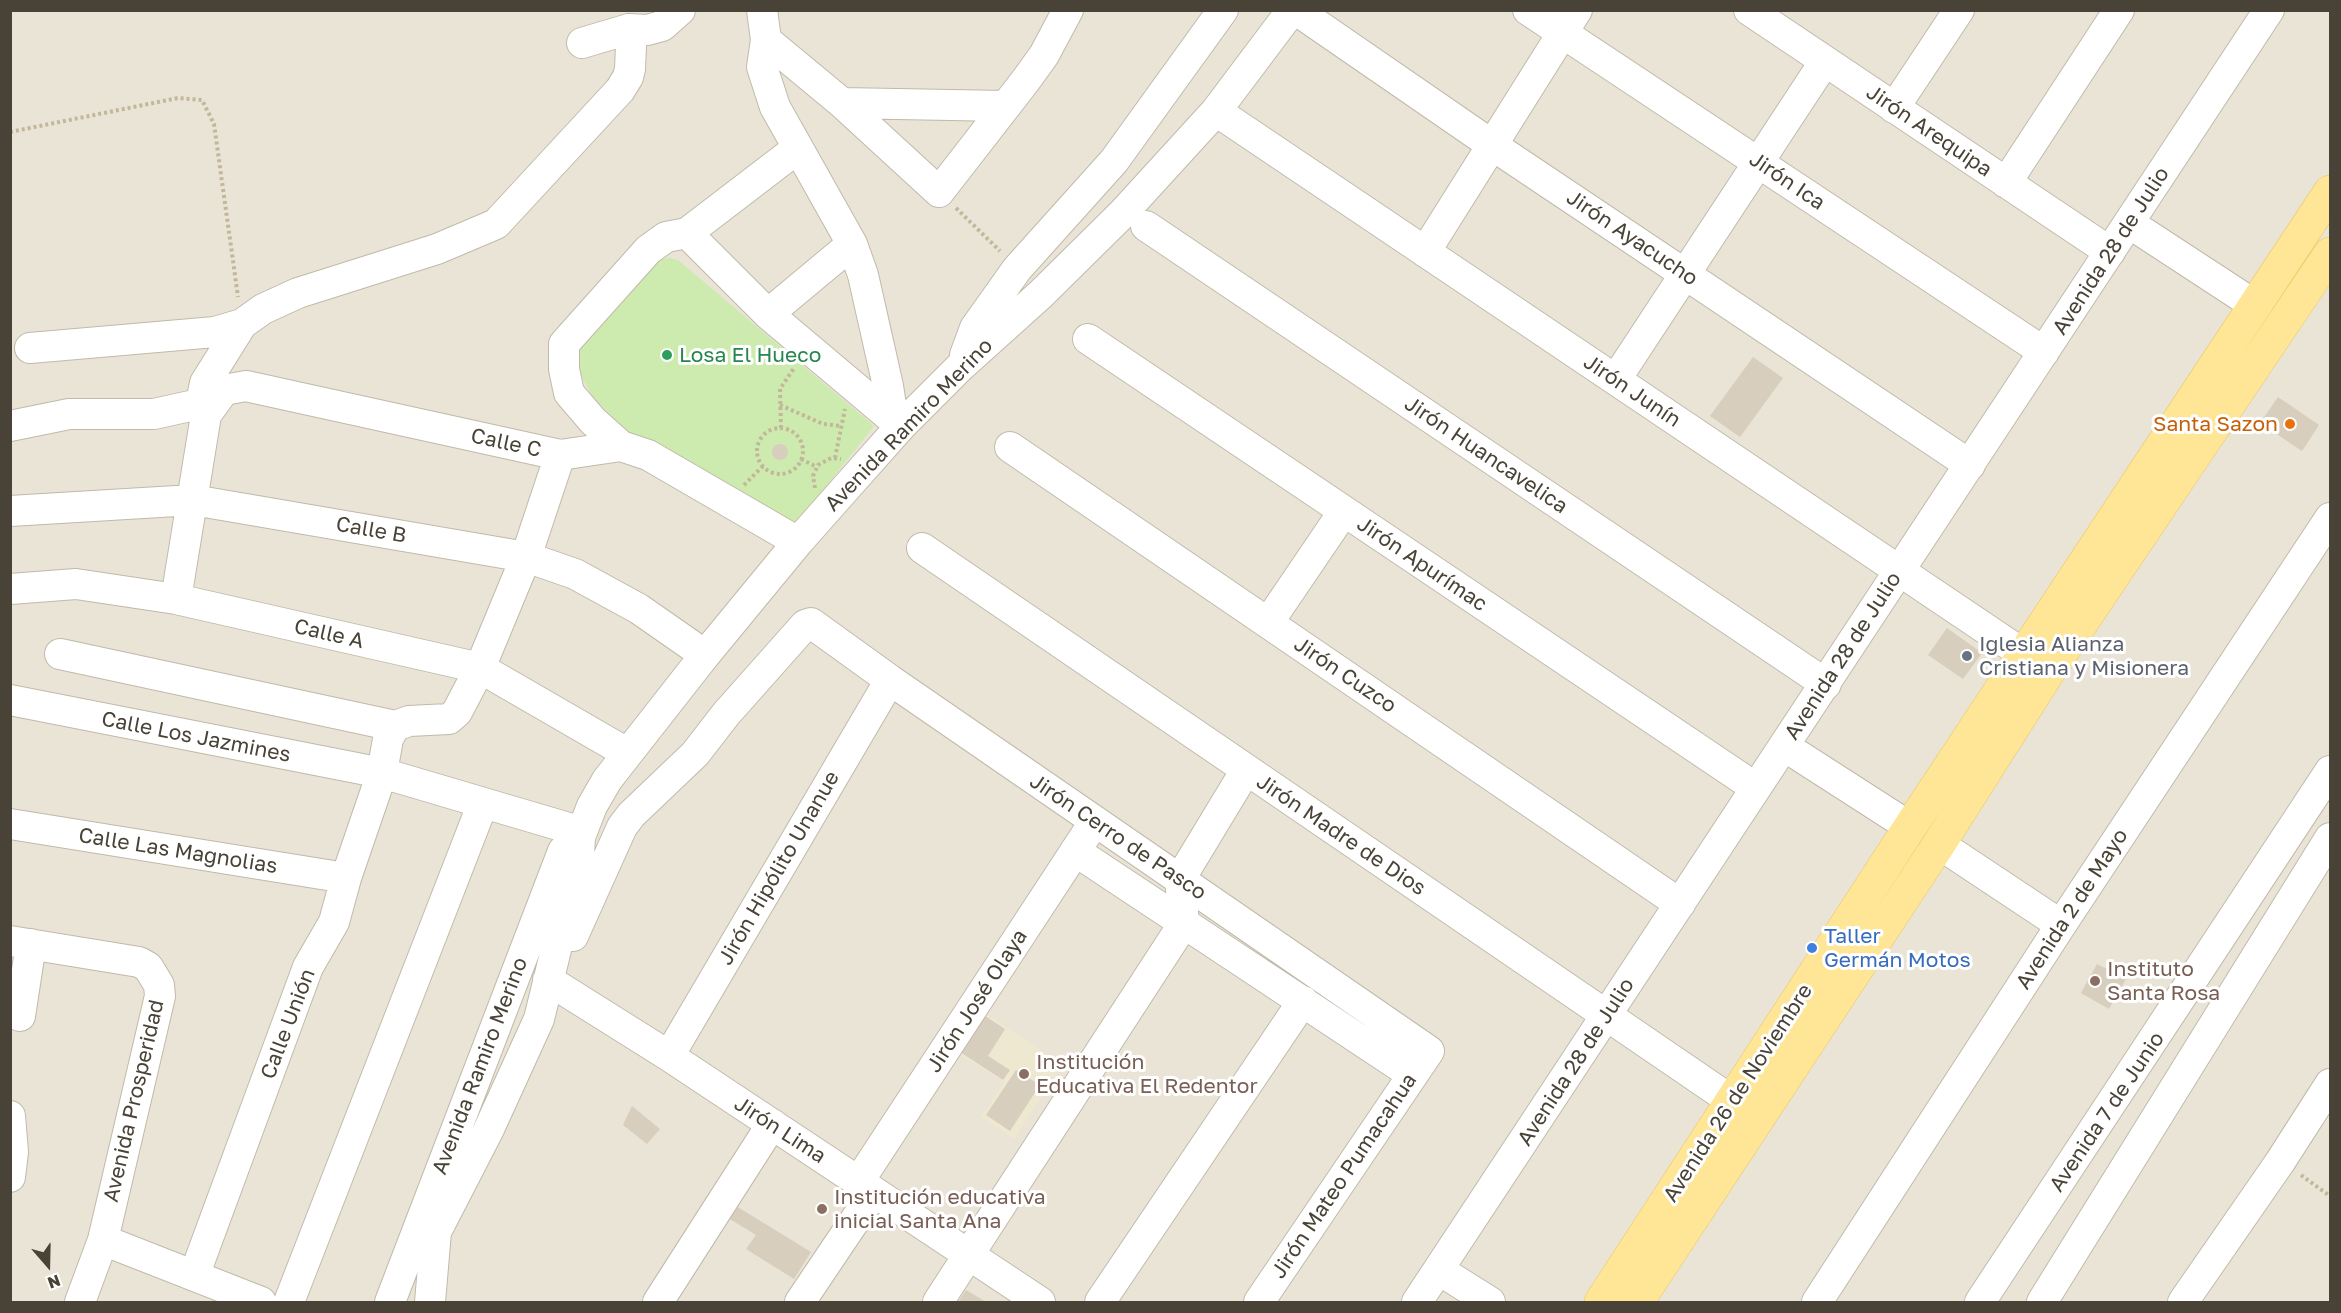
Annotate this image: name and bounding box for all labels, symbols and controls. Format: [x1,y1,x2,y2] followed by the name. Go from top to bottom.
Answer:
[1861,80,1997,182] street label: Jirón Arequipa
[1744,147,1830,215] street label: Jirón Ica
[2047,162,2175,340] street label: Avenida 28 de Julio
[1562,185,1702,291] street label: Jirón Ayacucho
[820,333,998,517] street label: Avenida Ramiro Merino
[679,342,821,368] place label: Losa El Hueco
[660,348,674,362] marker: Losa El Hueco
[1579,349,1685,433] street label: Jirón Junín
[1400,391,1572,519] street label: Jirón Huancavelica
[2153,411,2278,437] place label: Santa Sazon
[2283,417,2297,431] marker: Santa Sazon
[469,423,543,463] street label: Calle C
[334,511,408,549] street label: Calle B
[1352,511,1492,617] street label: Jirón Apurímac
[1779,567,1907,745] street label: Avenida 28 de Julio
[292,614,366,654] street label: Calle A
[1979,631,2189,681] place label: Iglesia Alianza Cristiana y Misionera
[1289,632,1401,718] street label: Jirón Cuzco
[1960,649,1974,663] marker: Iglesia Alianza Cristiana y Misionera
[99,706,293,768] street label: Calle Los Jazmines
[713,767,845,969] street label: Jirón Hipólito Unanue
[1025,769,1211,905] street label: Jirón Cerro de Pasco
[1252,769,1430,901] street label: Jirón Madre de Dios
[77,823,279,879] street label: Calle Las Magnolias
[2011,824,2133,994] street label: Avenida 2 de Mayo
[1824,923,1971,973] place label: Taller Germán Motos
[921,925,1033,1077] street label: Jirón José Olaya
[1805,941,1819,955] marker: Taller Germán Motos
[427,954,533,1178] street label: Avenida Ramiro Merino
[2107,956,2220,1006] place label: Instituto Santa Rosa
[255,965,321,1083] street label: Calle Unión
[1512,973,1640,1151] street label: Avenida 28 de Julio
[2088,974,2102,988] marker: Instituto Santa Rosa
[1658,979,1818,1207] street label: Avenida 26 de Noviembre
[98,997,170,1205] street label: Avenida Prosperidad
[2044,1027,2170,1197] street label: Avenida 7 de Junio
[1036,1049,1258,1099] place label: Institución Educativa El Redentor
[1017,1067,1031,1081] marker: Institución Educativa El Redentor
[1266,1069,1422,1283] street label: Jirón Mateo Pumacahua
[729,1091,831,1169] street label: Jirón Lima
[834,1184,1046,1234] place label: Institución educativa inicial Santa Ana
[815,1202,829,1216] marker: Institución educativa inicial Santa Ana
[18,1235,78,1295] north arrow
[45,1270,63,1293] text: N

